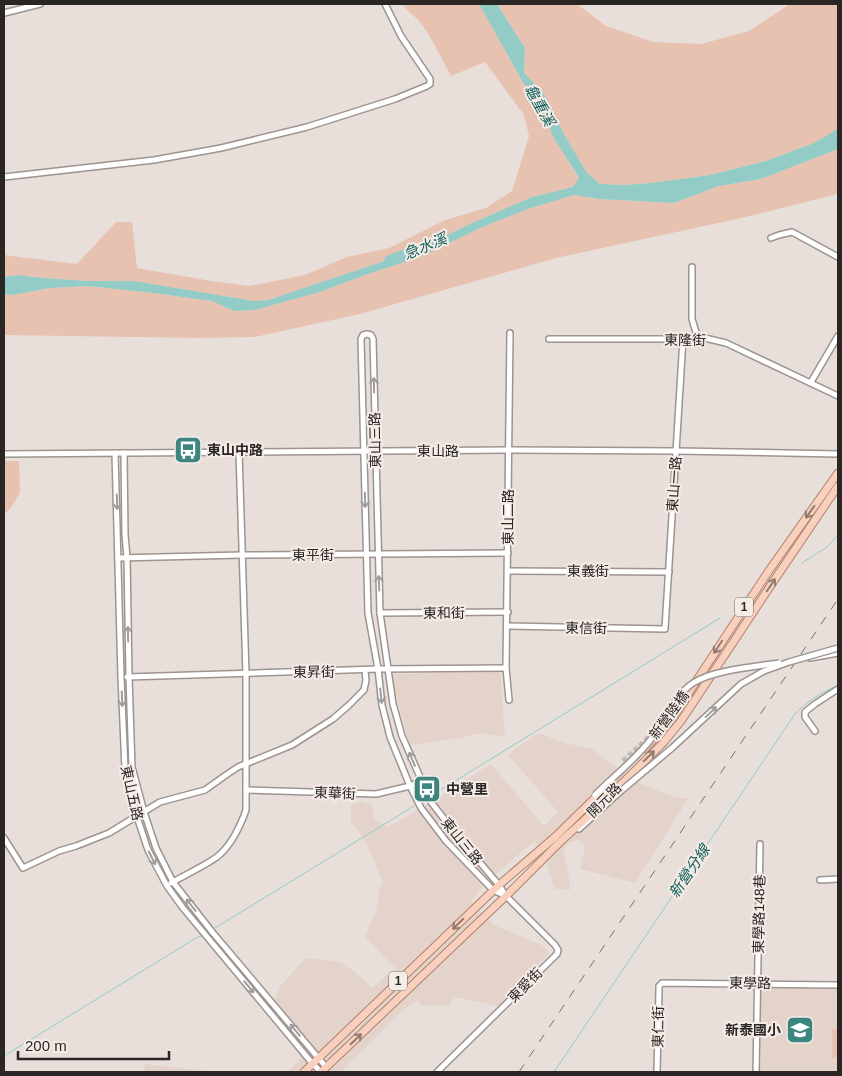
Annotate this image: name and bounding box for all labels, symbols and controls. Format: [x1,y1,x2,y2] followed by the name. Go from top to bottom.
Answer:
[522,81,559,131] water label: 龜重溪
[401,229,451,262] water label: 急水溪
[664,332,706,348] street label: 東隆街
[369,377,378,393] one-way arrow
[367,412,383,468] street label: 東山三路
[173,435,203,465] bus stop icon: 東山中路
[207,442,263,458] place label: 東山中路
[417,443,459,459] street label: 東山路
[664,456,684,512] street label: 東山一路
[500,489,516,545] street label: 東山二路
[360,492,369,508] one-way arrow
[112,494,121,510] one-way arrow
[805,505,815,519] one-way arrow
[292,547,334,563] street label: 東平街
[567,563,609,579] street label: 東義街
[374,576,384,592] one-way arrow
[766,578,776,592] one-way arrow
[735,598,753,616] road number: 1
[423,605,465,621] street label: 東和街
[565,620,607,636] street label: 東信街
[123,626,133,642] one-way arrow
[713,639,723,653] one-way arrow
[293,664,335,680] street label: 東昇街
[376,688,386,704] one-way arrow
[646,688,692,742] street label: 新營陸橋
[117,691,126,707] one-way arrow
[705,706,718,718] one-way arrow
[642,750,655,762] one-way arrow
[407,752,416,767] one-way arrow
[118,764,146,822] street label: 東山五路
[412,774,442,804] bus stop icon: 中營里
[583,779,625,821] street label: 開元路
[446,781,488,797] place label: 中營里
[314,784,356,802] street label: 東華街
[438,814,486,868] street label: 東山三路
[665,840,714,901] water label: 新營分線
[147,850,157,865] one-way arrow
[750,874,768,954] street label: 東學路148巷
[185,899,196,912] one-way arrow
[452,918,465,930] one-way arrow
[504,964,546,1006] street label: 東愛街
[389,971,407,990] road number: 1
[729,975,771,991] street label: 東學路
[243,981,254,994] one-way arrow
[650,1006,666,1048] street label: 東仁街
[785,1015,815,1045] school or university icon: 新泰國小
[725,1022,781,1038] place label: 新泰國小
[289,1024,300,1037] one-way arrow
[18,1028,169,1060] scale bar
[350,1033,363,1045] one-way arrow
[25,1037,67,1054] text: 200 m

